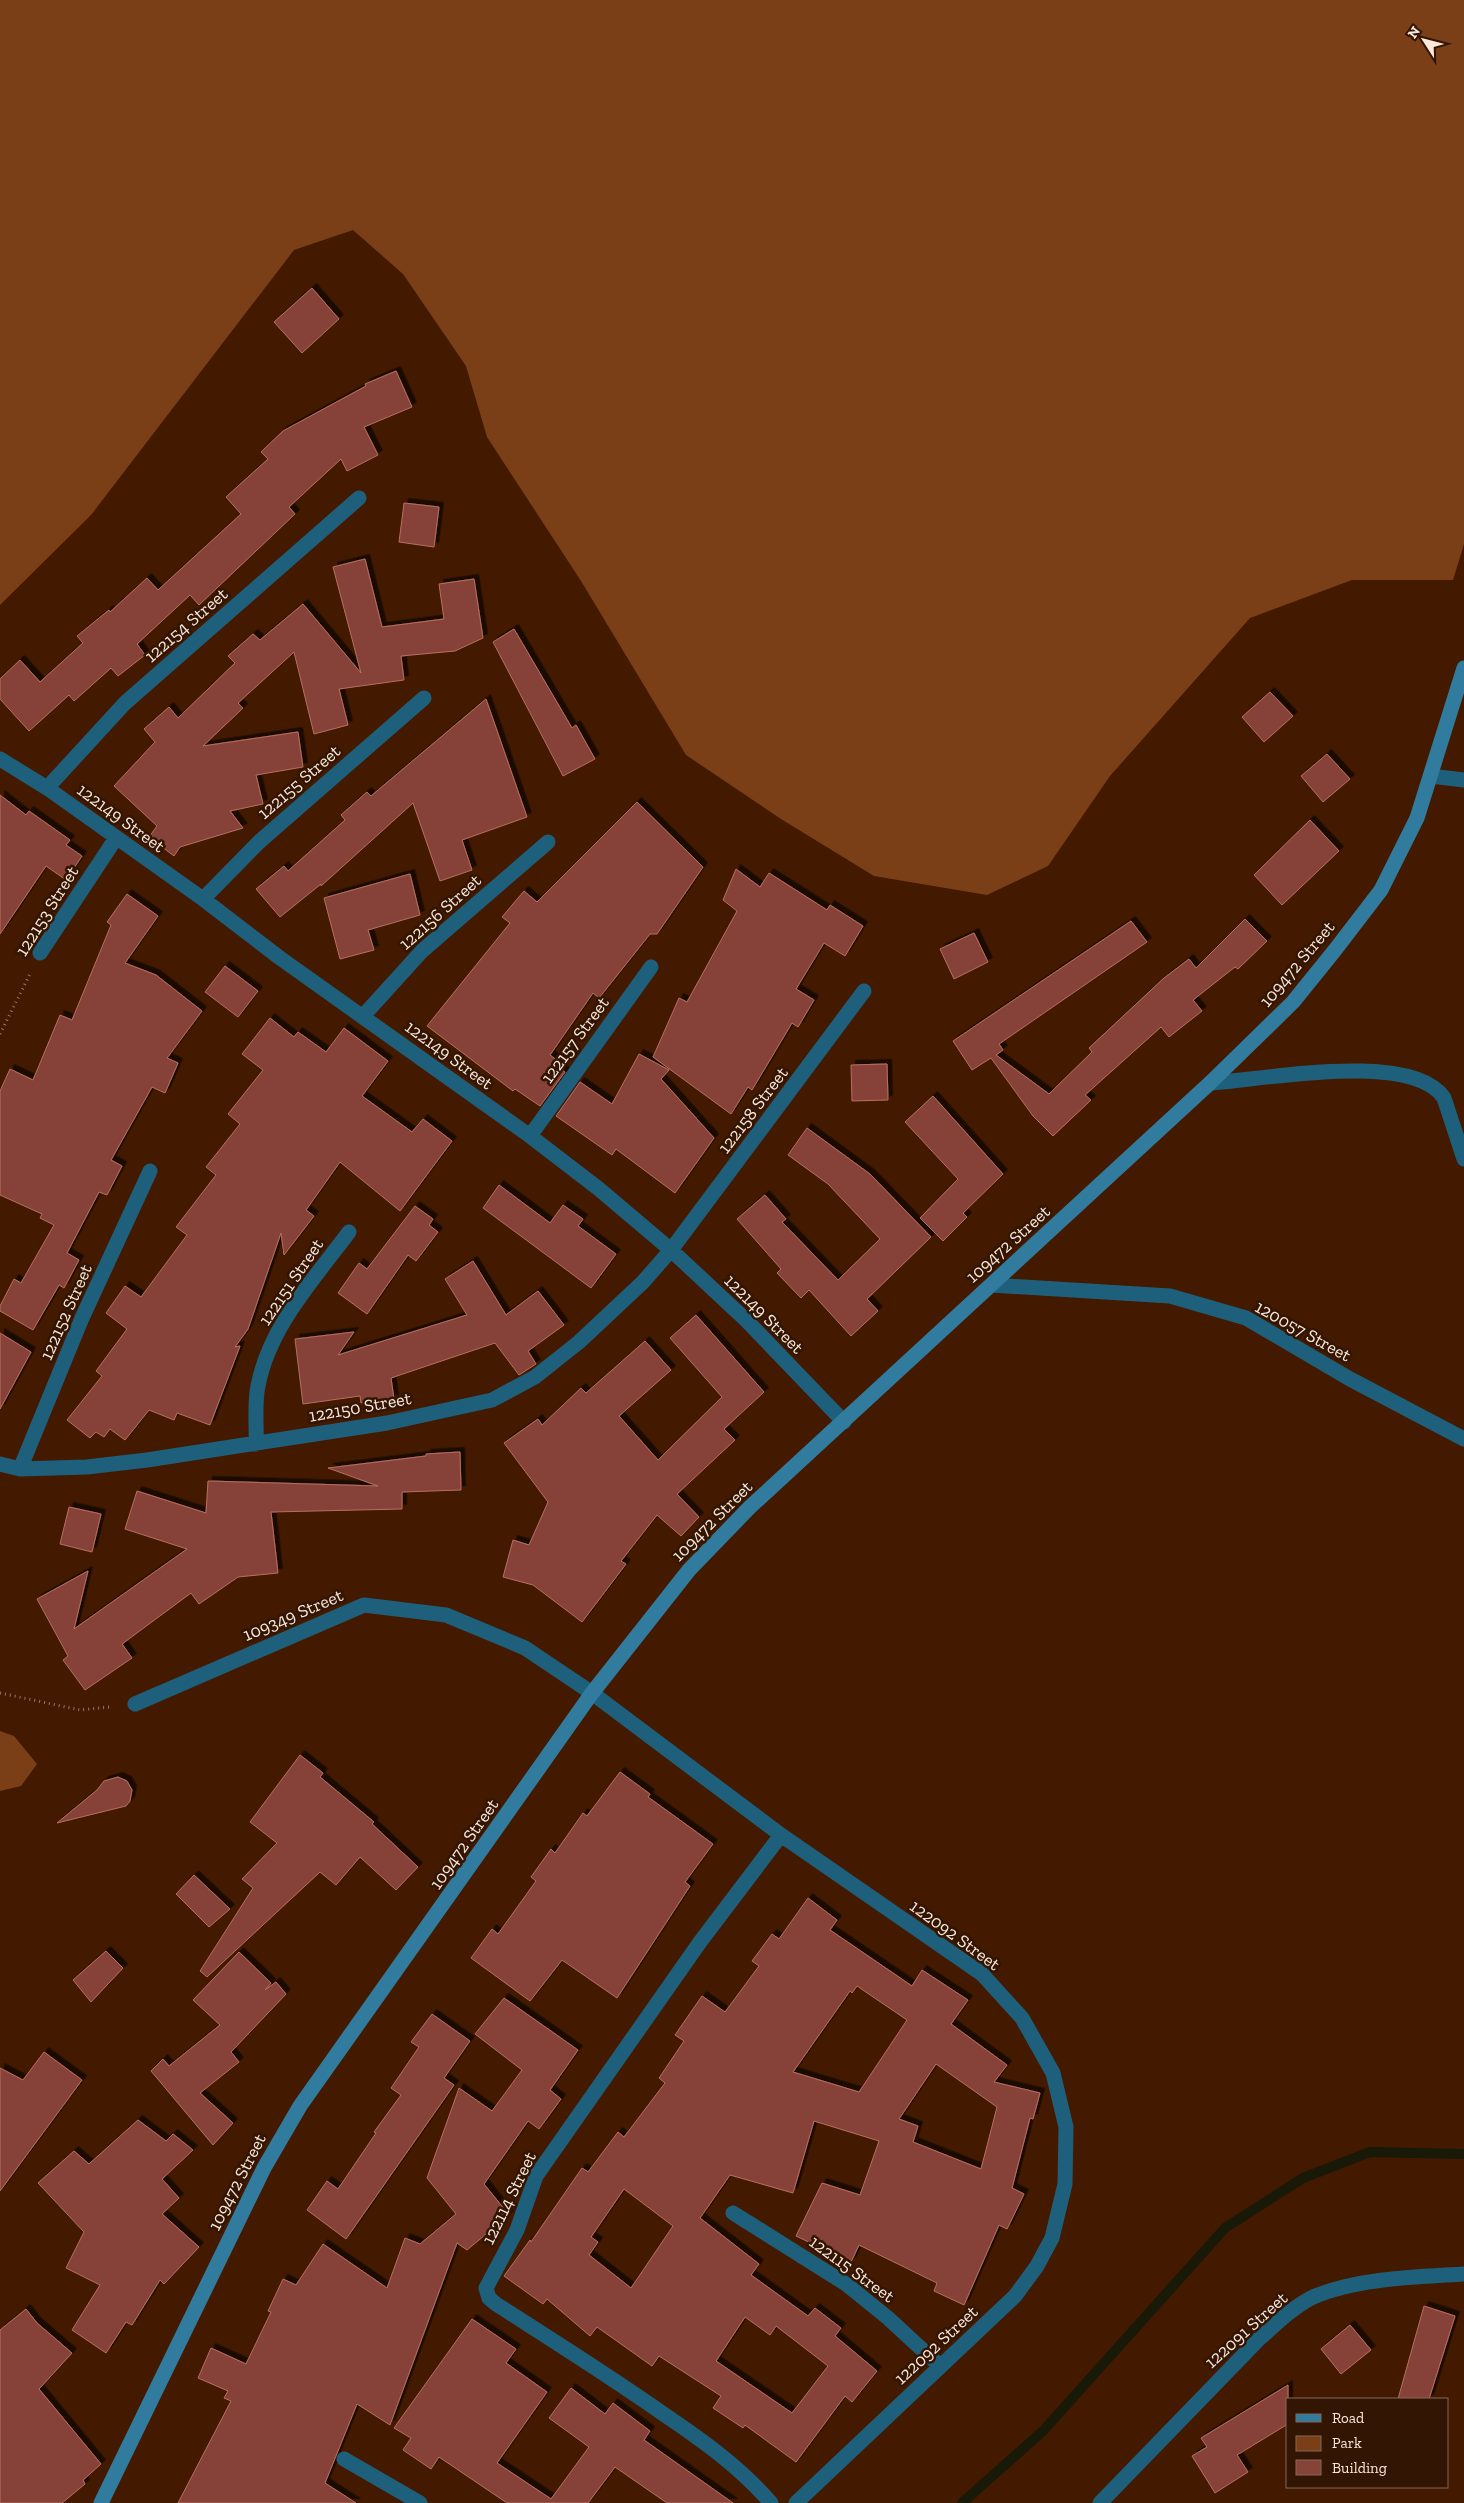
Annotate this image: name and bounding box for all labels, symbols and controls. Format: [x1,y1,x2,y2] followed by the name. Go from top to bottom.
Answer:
[1399,15,1449,65] north arrow
[1404,23,1424,42] text: N
[140,583,232,667] street label: 122154 Street
[253,740,345,824] street label: 122155 Street
[73,779,169,857] street label: 122149 Street
[11,862,84,960] street label: 122153 Street
[394,869,486,955] street label: 122156 Street
[1255,916,1340,1011] street label: 109472 Street
[536,992,614,1088] street label: 122157 Street
[401,1016,497,1094] street label: 122149 Street
[713,1062,793,1158] street label: 122158 Street
[961,1200,1055,1287] street label: 109472 Street
[254,1234,328,1330] street label: 122151 Street
[35,1260,97,1363] street label: 122152 Street
[720,1270,808,1358] street label: 122149 Street
[1251,1296,1355,1367] street label: 120057 Street
[307,1387,413,1427] street label: 122150 Street
[667,1476,757,1566] street label: 109472 Street
[240,1584,347,1646] street label: 109349 Street
[425,1794,503,1894] street label: 109472 Street
[906,1895,1005,1975] street label: 122092 Street
[203,2130,271,2234] street label: 109472 Street
[477,2148,541,2248] street label: 122114 Street
[805,2231,899,2307] street label: 122115 Street
[1200,2287,1292,2373] street label: 122091 Street
[890,2301,983,2389] street label: 122092 Street
[1286,2398,1449,2488] legend
[1332,2409,1365,2427] text: Road
[1332,2434,1362,2452] text: Park
[1332,2459,1387,2477] text: Building

